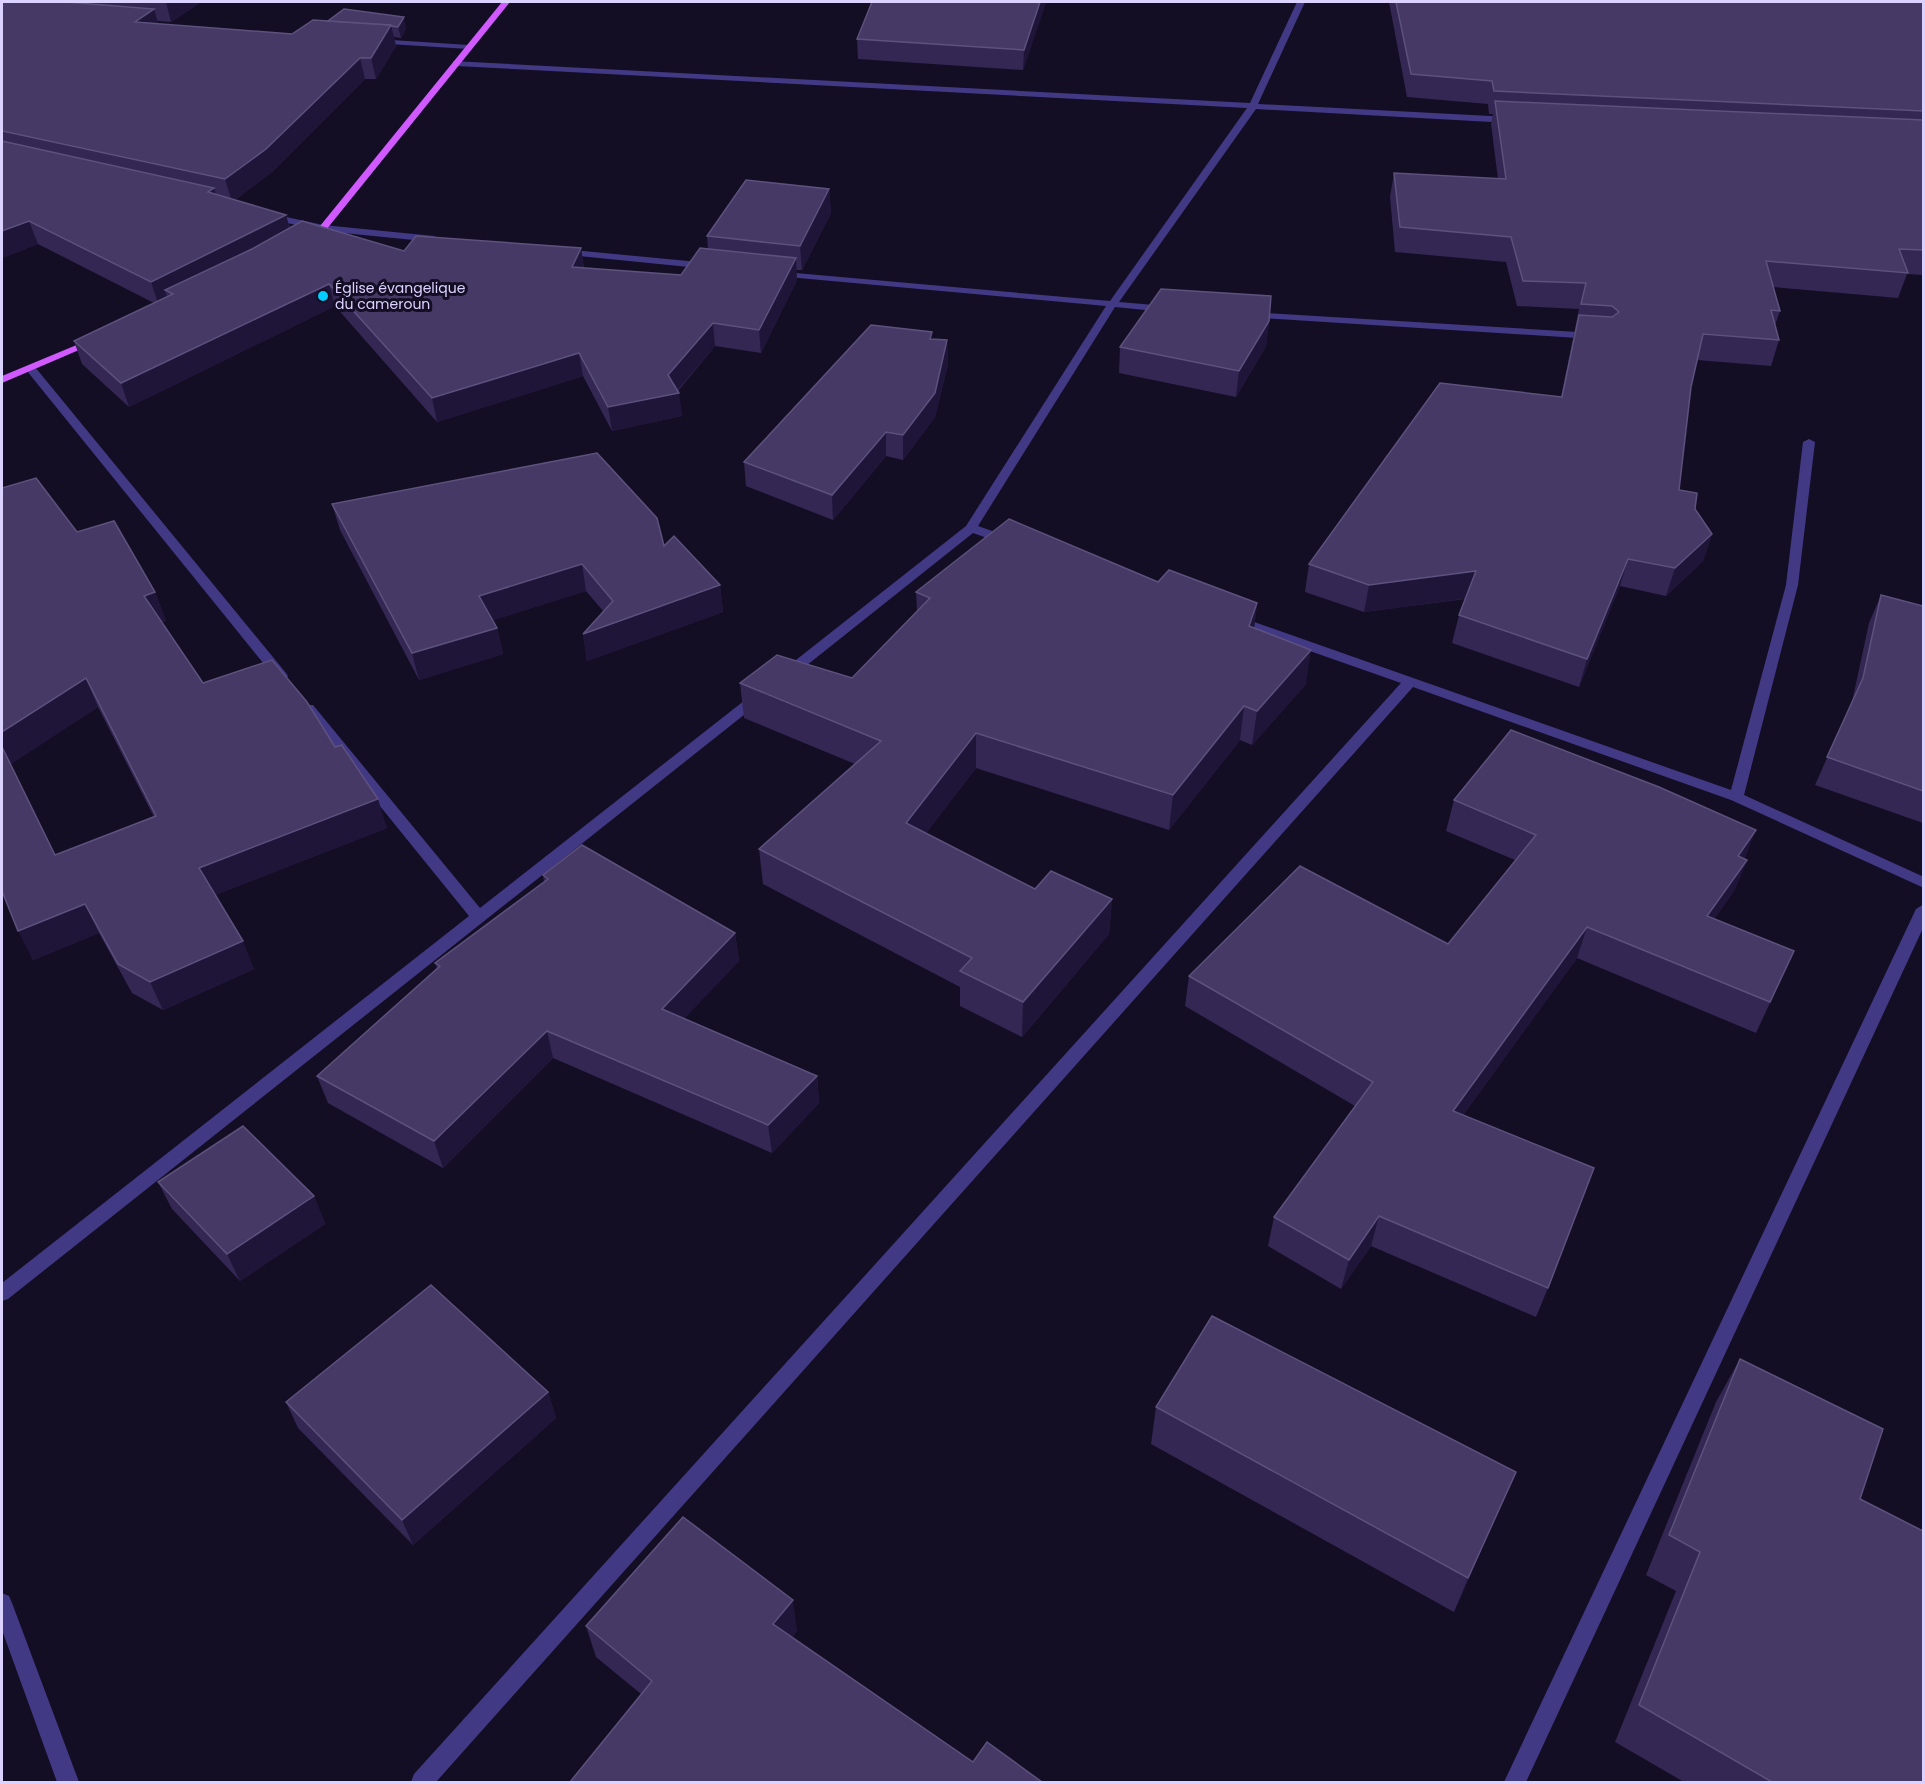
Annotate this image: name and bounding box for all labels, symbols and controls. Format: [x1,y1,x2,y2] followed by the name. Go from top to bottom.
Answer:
[335,278,466,314] place label: Église évangelique du cameroun
[316,289,330,303] marker: Église évangelique du cameroun

